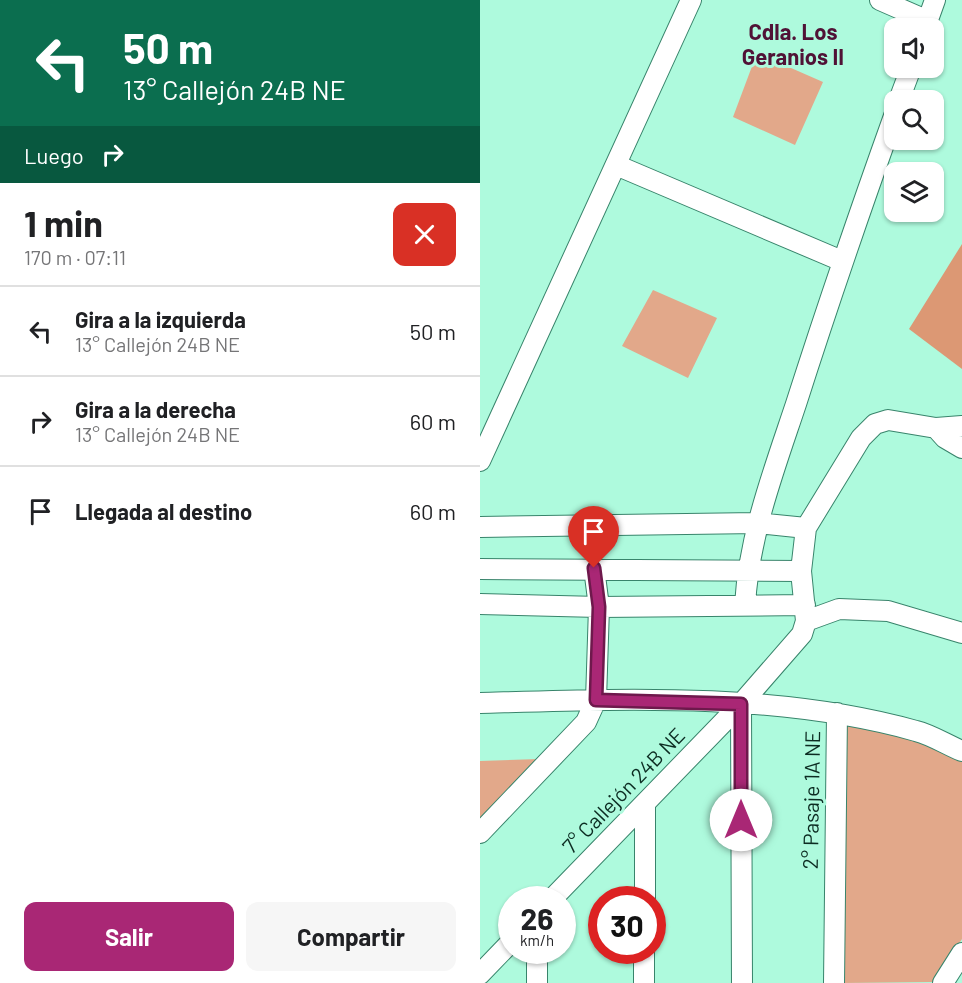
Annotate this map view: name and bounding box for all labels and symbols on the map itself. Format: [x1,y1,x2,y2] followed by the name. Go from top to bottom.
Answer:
[742,18,844,69] district label: Cdla. Los Geranios II
[568,506,619,568] pin
[557,722,689,858] street label: 7° Callejón 24B NE
[797,730,824,870] street label: 2° Pasaje 1A NE
[709,788,773,852] position arrow
[588,886,666,964] speed limit sign: 30

